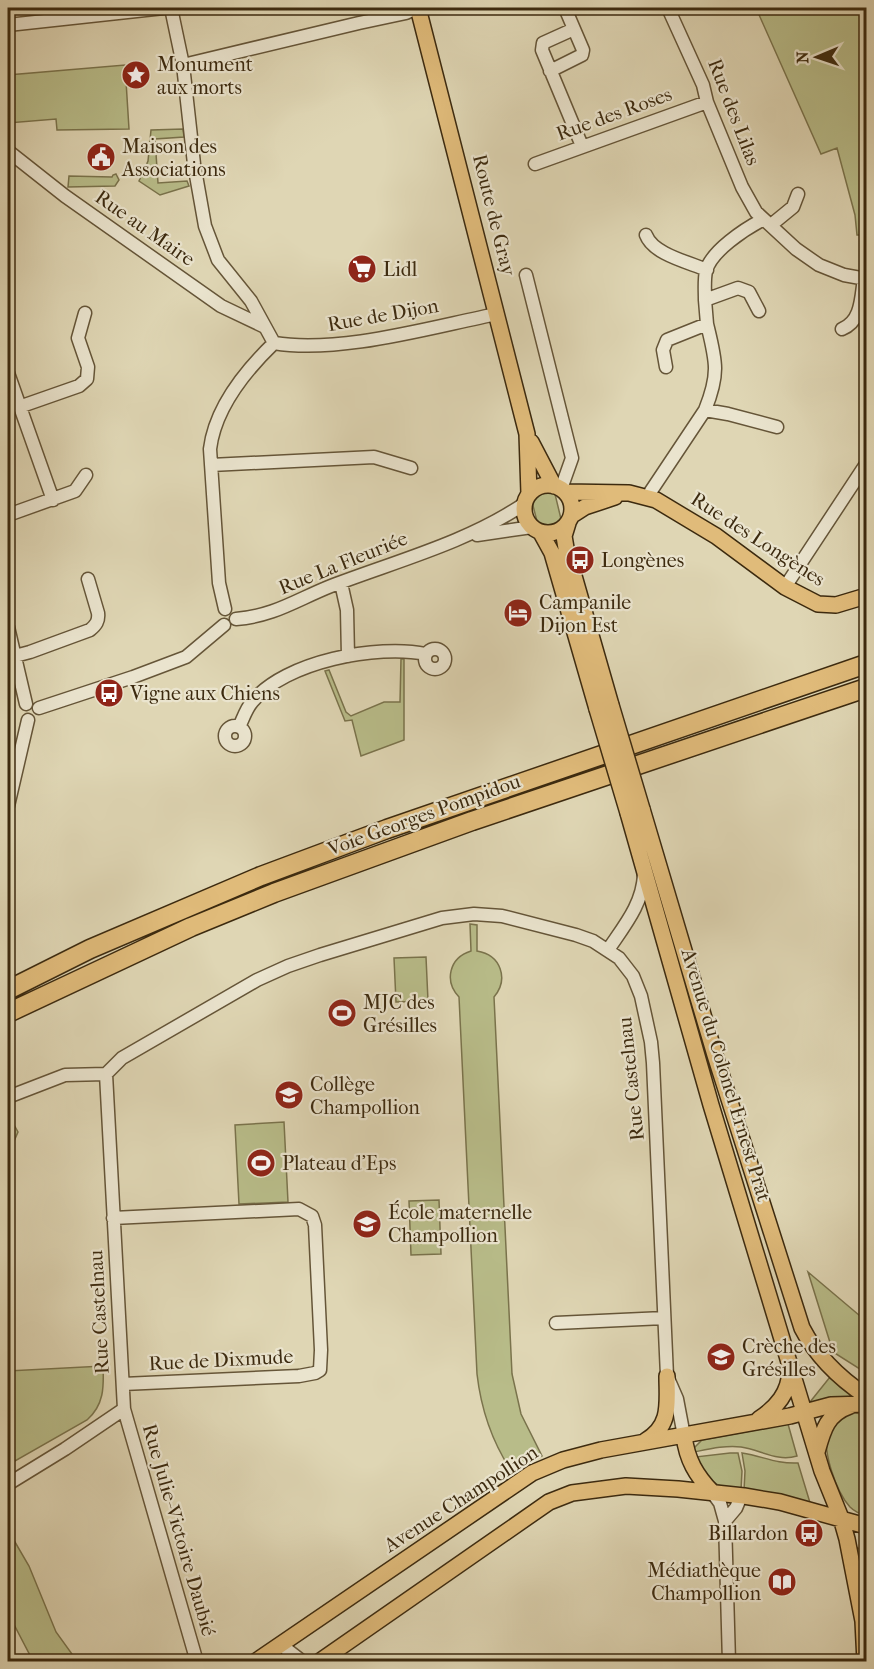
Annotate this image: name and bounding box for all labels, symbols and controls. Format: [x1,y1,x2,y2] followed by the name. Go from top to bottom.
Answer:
[787,27,847,87] north arrow
[793,50,812,64] text: N
[157,53,253,99] place label: Monument aux morts
[703,56,765,168] street label: Rue des Lilas
[120,59,152,91] place icon: Monument aux morts
[553,82,675,146] street label: Rue des Roses
[121,135,226,181] place label: Maison des Associations
[85,141,117,173] public building icon: Maison des Associations
[468,152,520,279] street label: Route de Gray
[91,185,199,271] street label: Rue au Maire
[346,253,378,285] supermarket icon: Lidl
[383,258,418,281] place label: Lidl
[326,294,441,336] street label: Rue de Dijon
[687,487,829,591] street label: Rue des Longènes
[275,527,411,599] street label: Rue La Fleuriée
[564,544,596,576] bus stop icon: Longènes
[601,549,684,572] place label: Longènes
[539,591,631,637] place label: Campanile Dijon Est
[502,597,534,629] hotel icon: Campanile Dijon Est
[93,677,125,709] bus stop icon: Vigne aux Chiens
[129,682,280,705] place label: Vigne aux Chiens
[323,769,524,861] street label: Voie Georges Pompidou
[676,945,775,1204] street label: Avenue du Colonel Ernest Prat
[363,991,437,1037] place label: MJC des Grésilles
[326,997,358,1029] sports icon: MJC des Grésilles
[613,1015,649,1142] street label: Rue Castelnau
[310,1073,420,1119] place label: Collège Champollion
[273,1079,305,1111] school or university icon: Collège Champollion
[245,1147,277,1179] sports icon: Plateau d'Eps
[282,1152,396,1175] place label: Plateau d'Eps
[388,1200,532,1247] place label: École maternelle Champollion
[351,1208,383,1240] school or university icon: École maternelle Champollion
[84,1249,114,1375] street label: Rue Castelnau
[742,1335,836,1381] place label: Crèche des Grésilles
[705,1341,737,1373] school or university icon: Crèche des Grésilles
[148,1345,294,1375] street label: Rue de Dixmude
[138,1421,220,1639] street label: Rue Julie-Victoire Daubié
[379,1440,543,1558] street label: Avenue Champollion
[793,1517,825,1549] bus stop icon: Billardon
[708,1522,788,1545] place label: Billardon
[647,1559,761,1605] place label: Médiathèque Champollion
[766,1566,798,1598] library icon: Médiathèque Champollion

